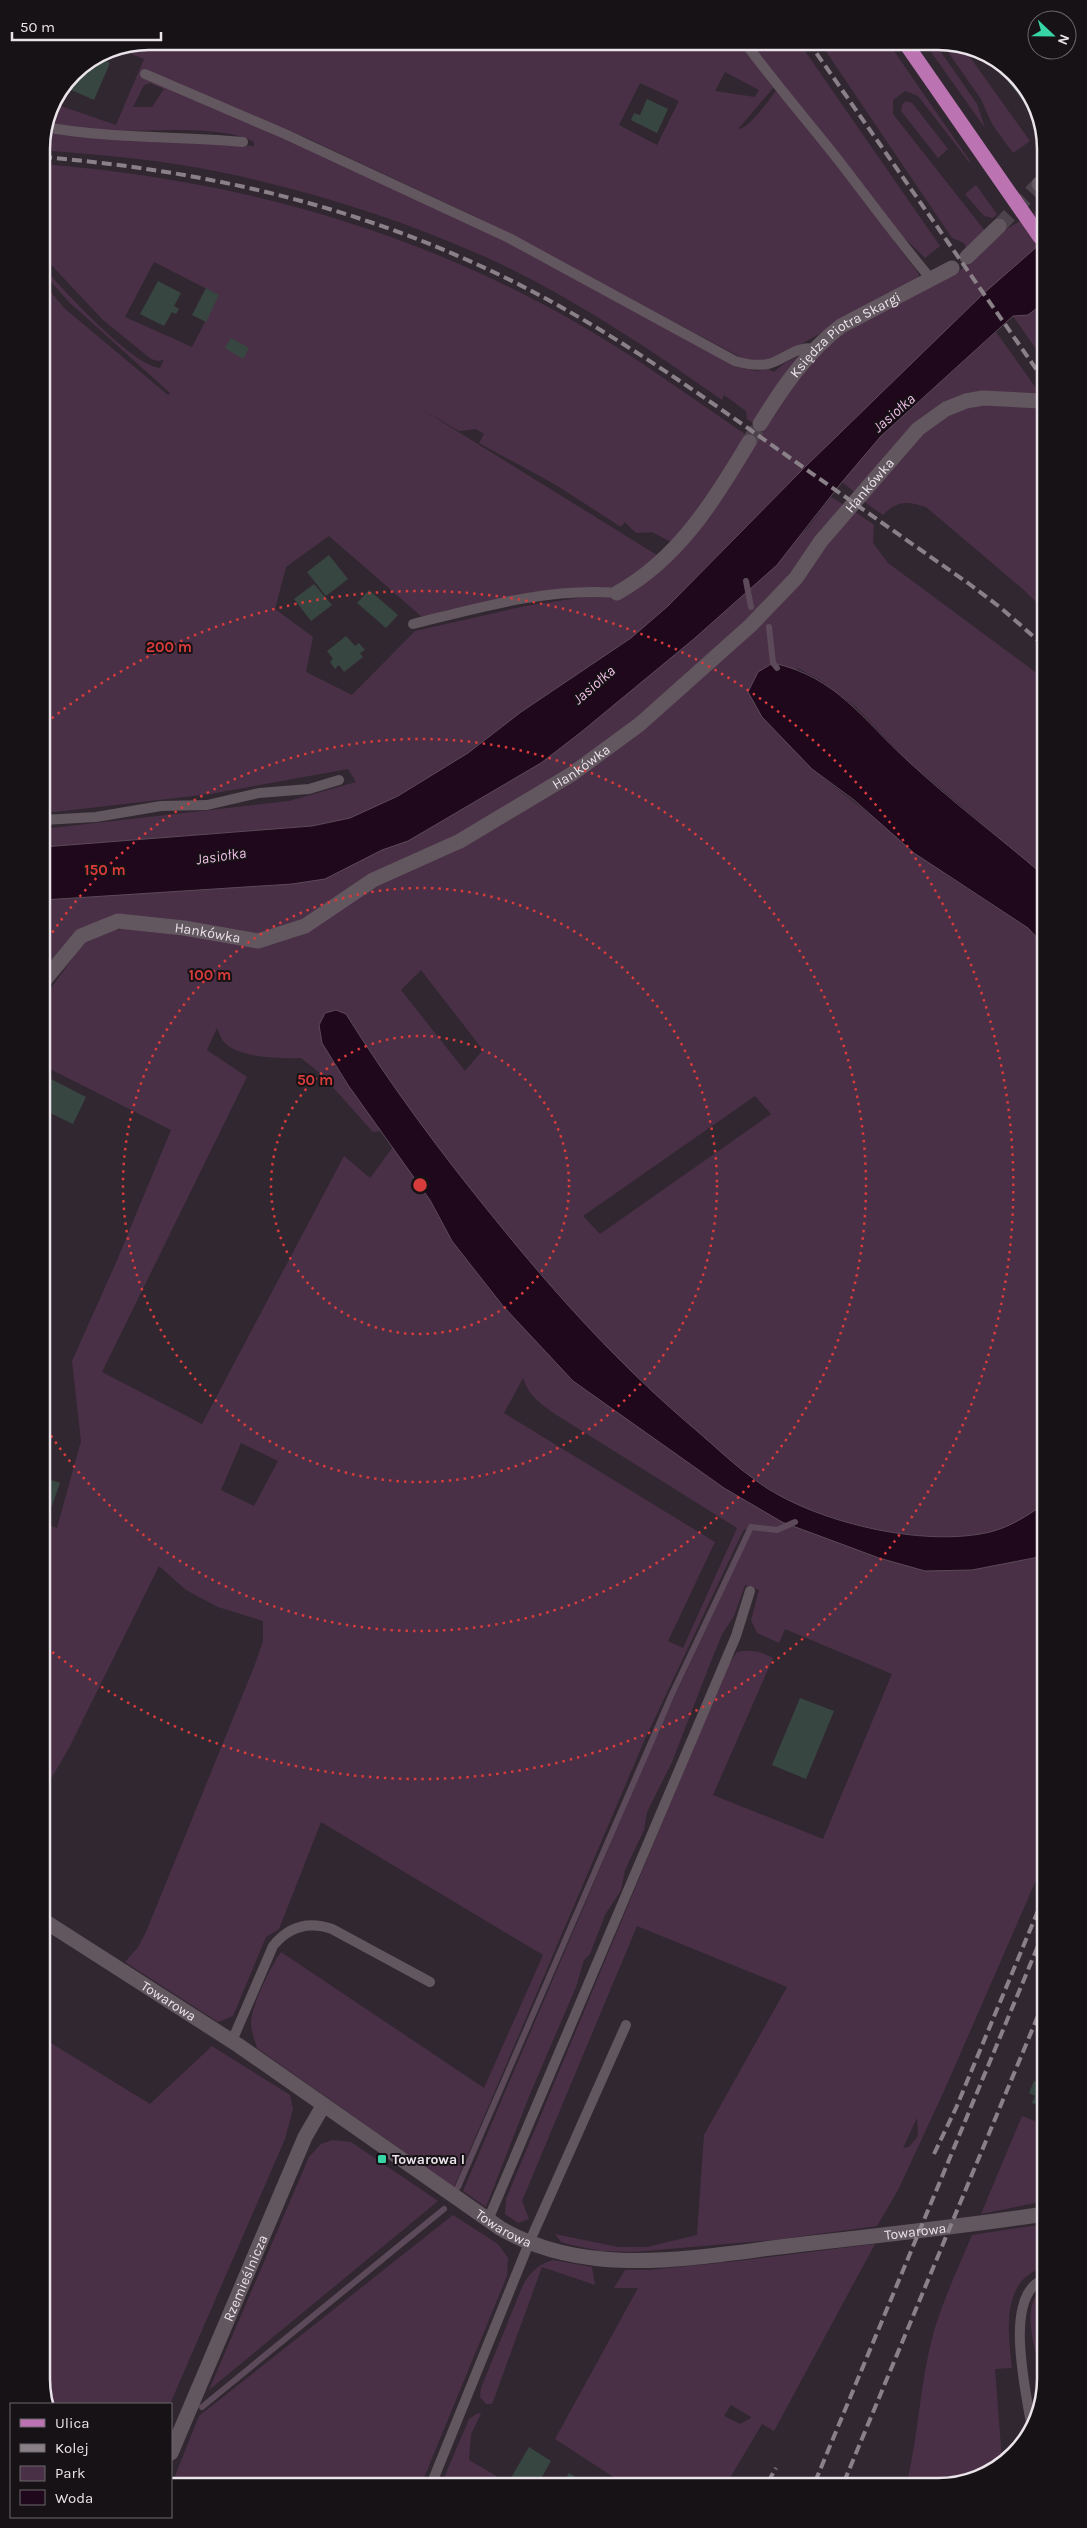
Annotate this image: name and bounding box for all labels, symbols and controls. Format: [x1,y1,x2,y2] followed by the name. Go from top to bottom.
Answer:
[12,10,161,42] scale bar
[1027,10,1077,60] north arrow
[20,18,55,36] text: 50 m
[1054,32,1073,48] text: N
[786,288,903,381] street label: Księdza Piotra Skargi
[869,390,919,436] water label: Jasiołka
[841,454,898,516] street label: Hankówka
[146,638,192,656] text: 200 m
[569,662,619,708] water label: Jasiołka
[549,740,613,792] street label: Hankówka
[195,844,247,868] water label: Jasiołka
[84,861,126,879] text: 150 m
[174,919,242,946] street label: Hankówka
[189,966,231,984] text: 100 m
[297,1071,333,1089] text: 50 m
[411,1176,429,1194] centre of rings
[138,1977,200,2025] street label: Towarowa
[392,2151,465,2168] place label: Towarowa I
[376,2153,388,2165] marker: Towarowa I
[472,2205,534,2251] street label: Towarowa
[884,2219,947,2243] street label: Towarowa
[219,2232,271,2324] street label: Rzemieślnicza
[10,2403,172,2518] legend
[55,2414,89,2432] text: Ulica
[55,2439,89,2457] text: Kolej
[55,2464,85,2482] text: Park
[55,2489,93,2507] text: Woda

